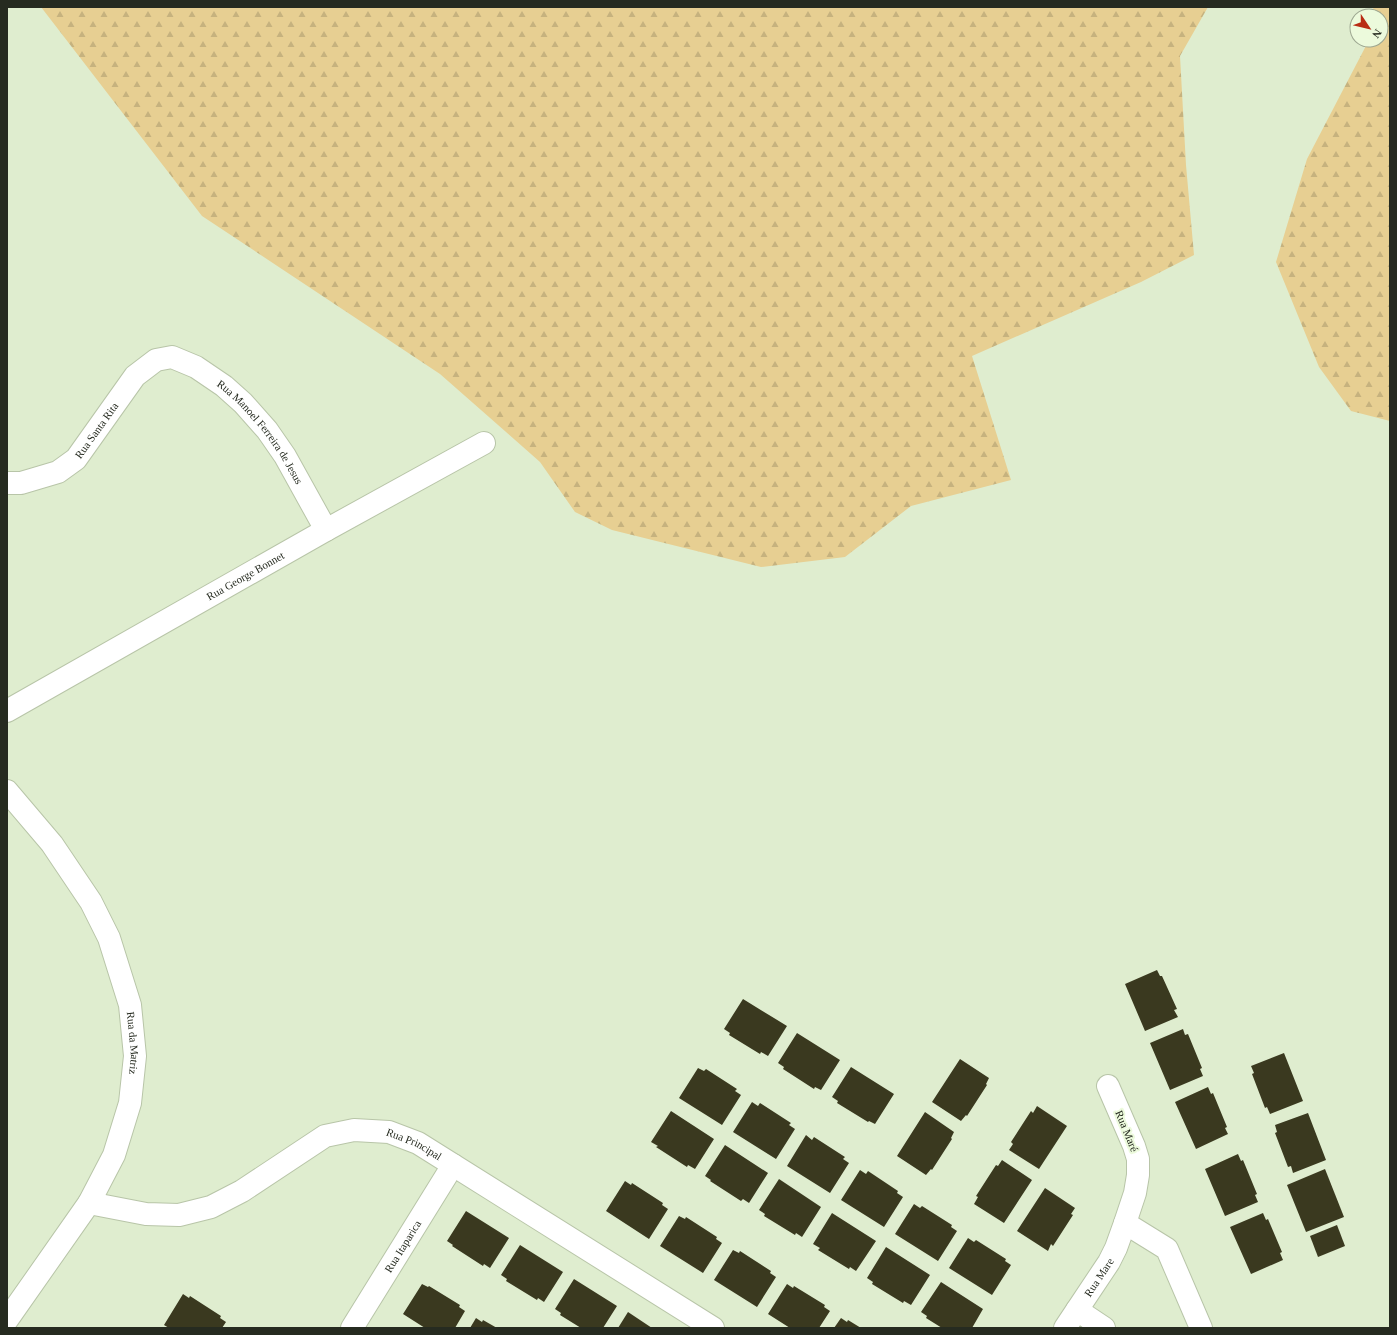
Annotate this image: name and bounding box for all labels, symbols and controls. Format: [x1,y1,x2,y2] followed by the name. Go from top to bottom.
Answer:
[1349,8,1389,48] north arrow
[1370,27,1384,40] text: N
[215,377,305,486] street label: Rua Manoel Ferreira de Jesus
[72,400,120,461] street label: Rua Santa Rita
[204,549,286,603] street label: Rua George Bonnet
[125,1011,141,1075] street label: Rua da Matriz
[1113,1108,1141,1154] street label: Rua Maré
[385,1126,444,1162] street label: Rua Principal
[382,1218,423,1275] street label: Rua Itaparica
[1082,1256,1116,1299] street label: Rua Mare

